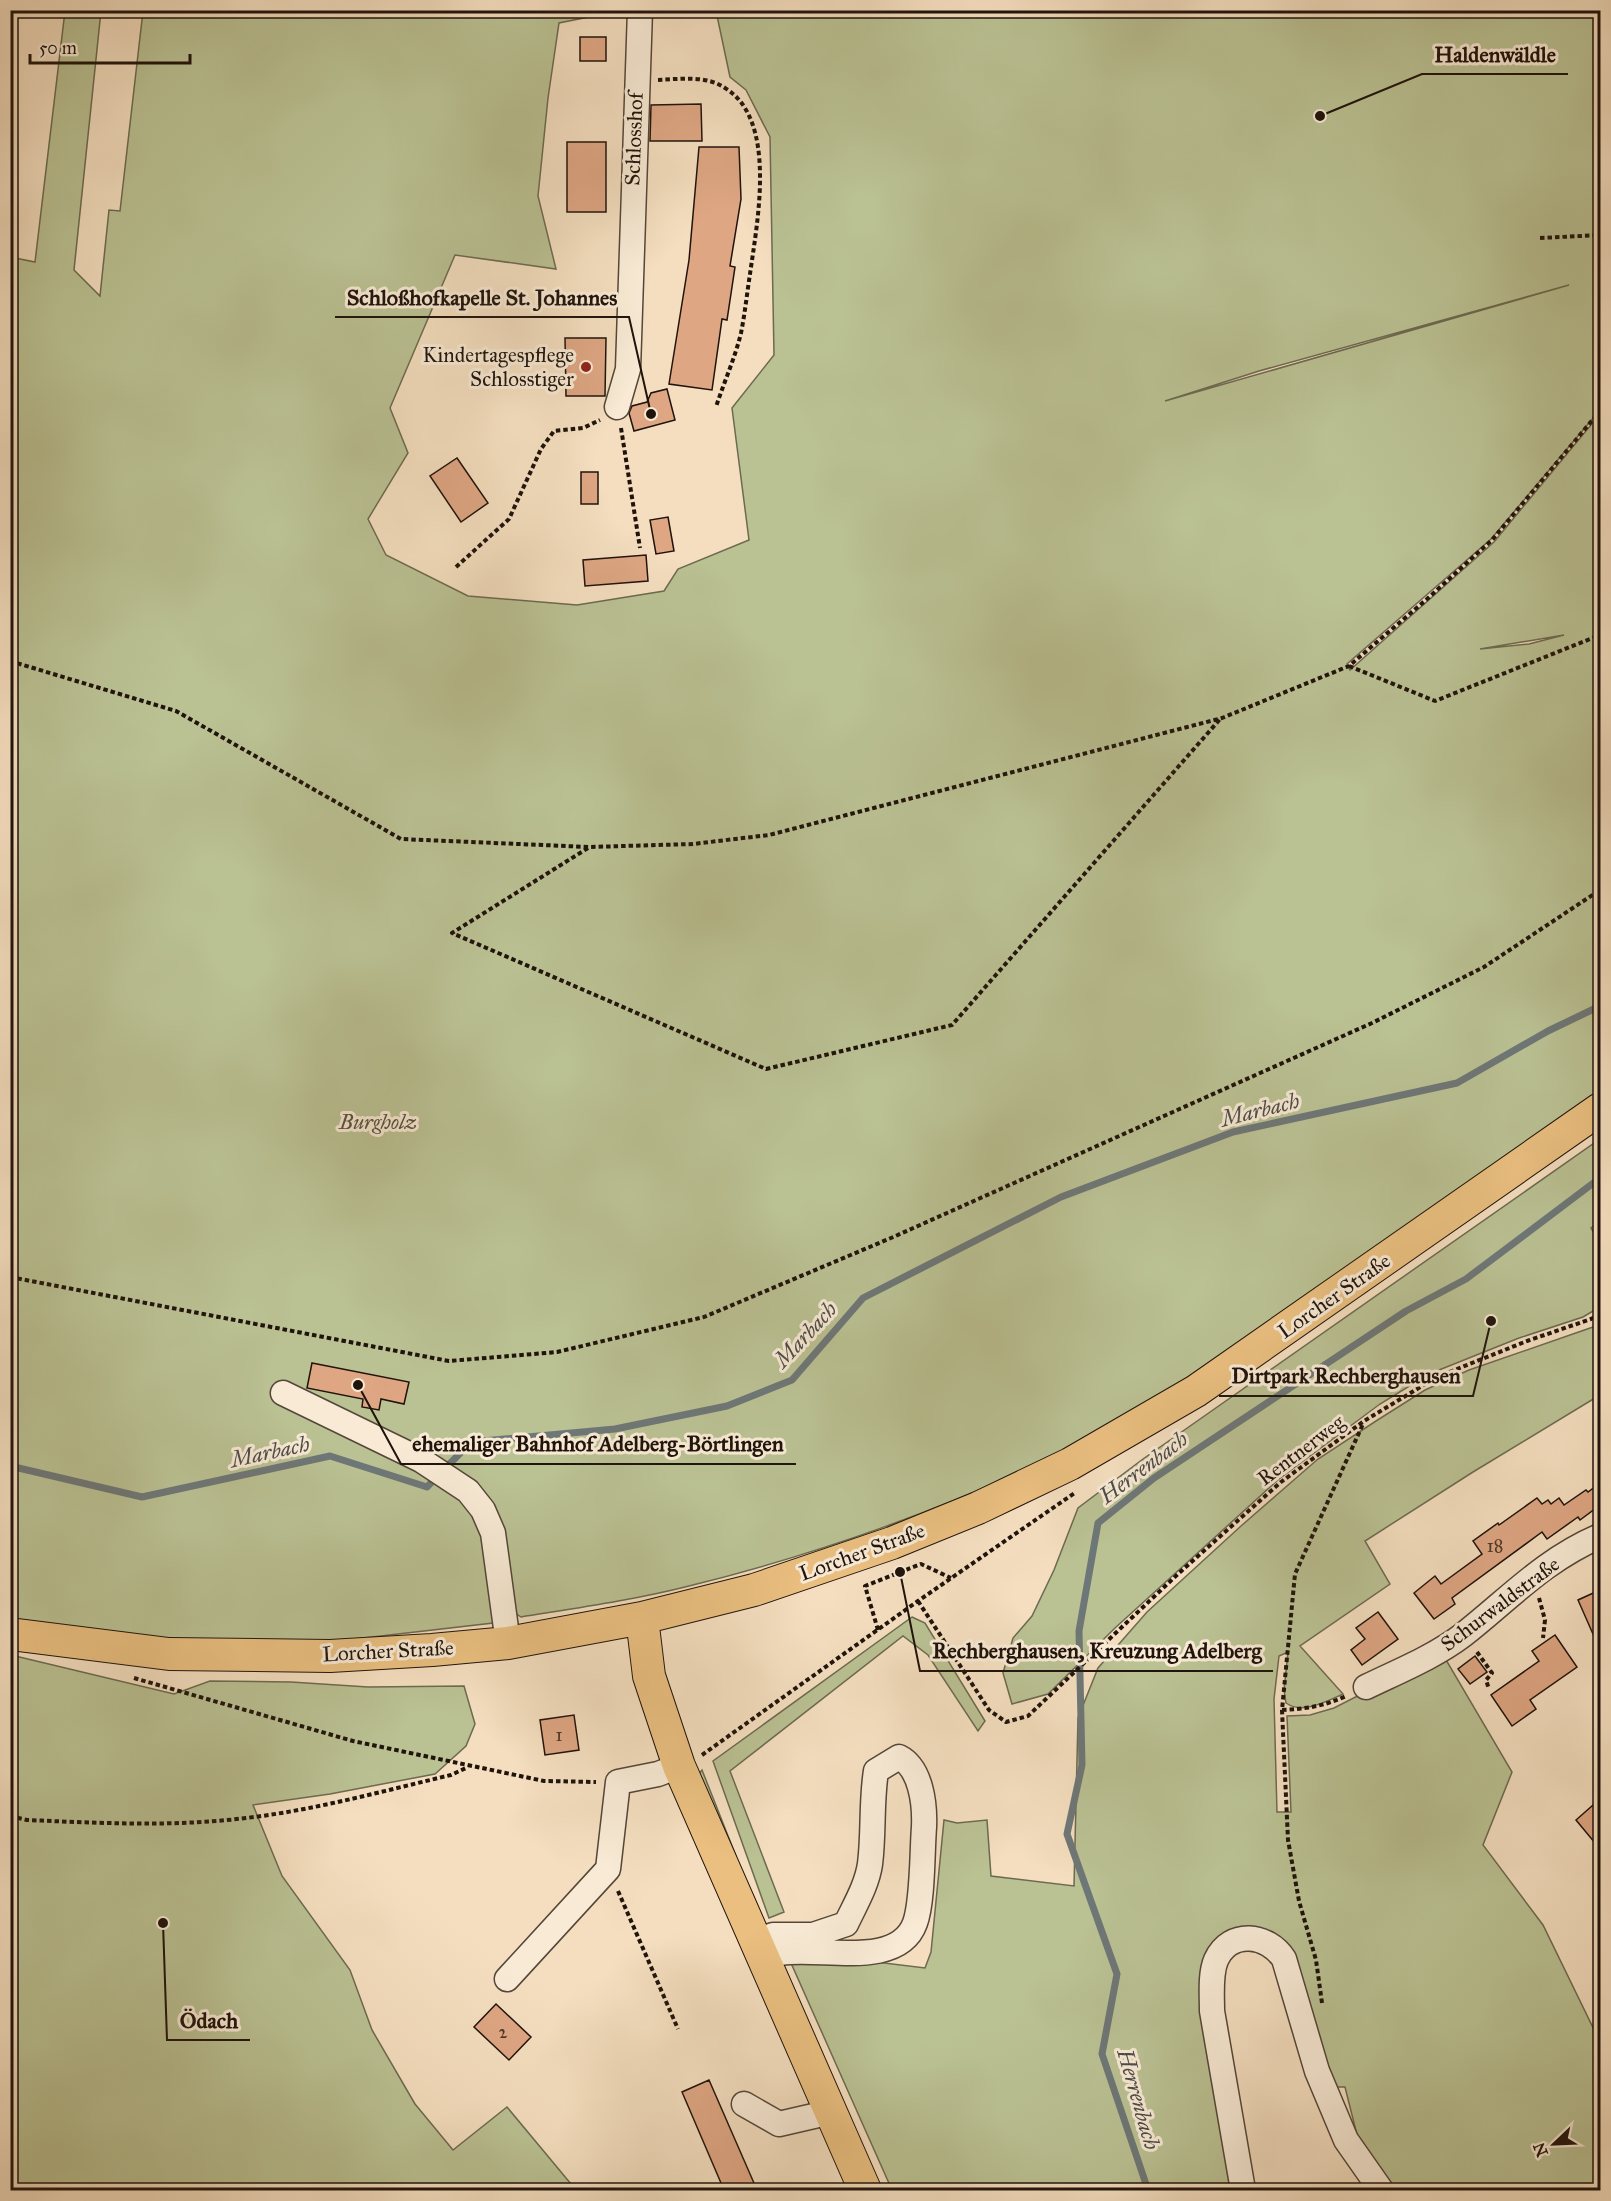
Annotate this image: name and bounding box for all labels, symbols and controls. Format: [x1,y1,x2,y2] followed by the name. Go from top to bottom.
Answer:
[30,27,190,65] scale bar
[1422,34,1568,74] callout: Haldenwäldle
[39,37,77,59] text: 50 m
[1434,41,1556,68] text: Haldenwäldle
[619,89,649,186] street label: Schlosshof
[335,277,629,317] callout: Schloßhofkapelle St. Johannes
[347,284,617,312] text: Schloßhofkapelle St. Johannes
[423,342,574,392] place label: Kindertagespflege Schlosstiger
[579,360,593,374] marker: Kindertagespflege Schlosstiger
[1216,1087,1302,1133] water label: Marbach
[338,1109,417,1135] park label: Burgholz
[1273,1248,1396,1344] street label: Lorcher Straße
[767,1296,843,1374] water label: Marbach
[1219,1356,1473,1396] callout: Dirtpark Rechberghausen
[1231,1362,1461,1389] text: Dirtpark Rechberghausen
[1252,1409,1350,1491] street label: Rentnerweg
[401,1424,796,1464] callout: ehemaliger Bahnhof Adelberg-Börtlingen
[1093,1425,1193,1510] water label: Herrenbach
[226,1430,312,1473] water label: Marbach
[412,1430,784,1457] text: ehemaliger Bahnhof Adelberg-Börtlingen
[796,1517,928,1587] street label: Lorcher Straße
[1487,1535,1503,1557] house number: 18
[1436,1551,1565,1657] street label: Schurwaldstraße
[920,1631,1273,1671] callout: Rechberghausen, Kreuzung Adelberg
[322,1635,455,1667] street label: Lorcher Straße
[932,1637,1263,1664] text: Rechberghausen, Kreuzung Adelberg
[555,1724,563,1746] house number: 1
[167,2000,250,2040] callout: Ödach
[180,2007,239,2034] text: Ödach
[499,2021,508,2043] house number: 2
[1111,2045,1166,2153] water label: Herrenbach
[1524,2114,1584,2174] north arrow
[1529,2139,1552,2160] text: N

